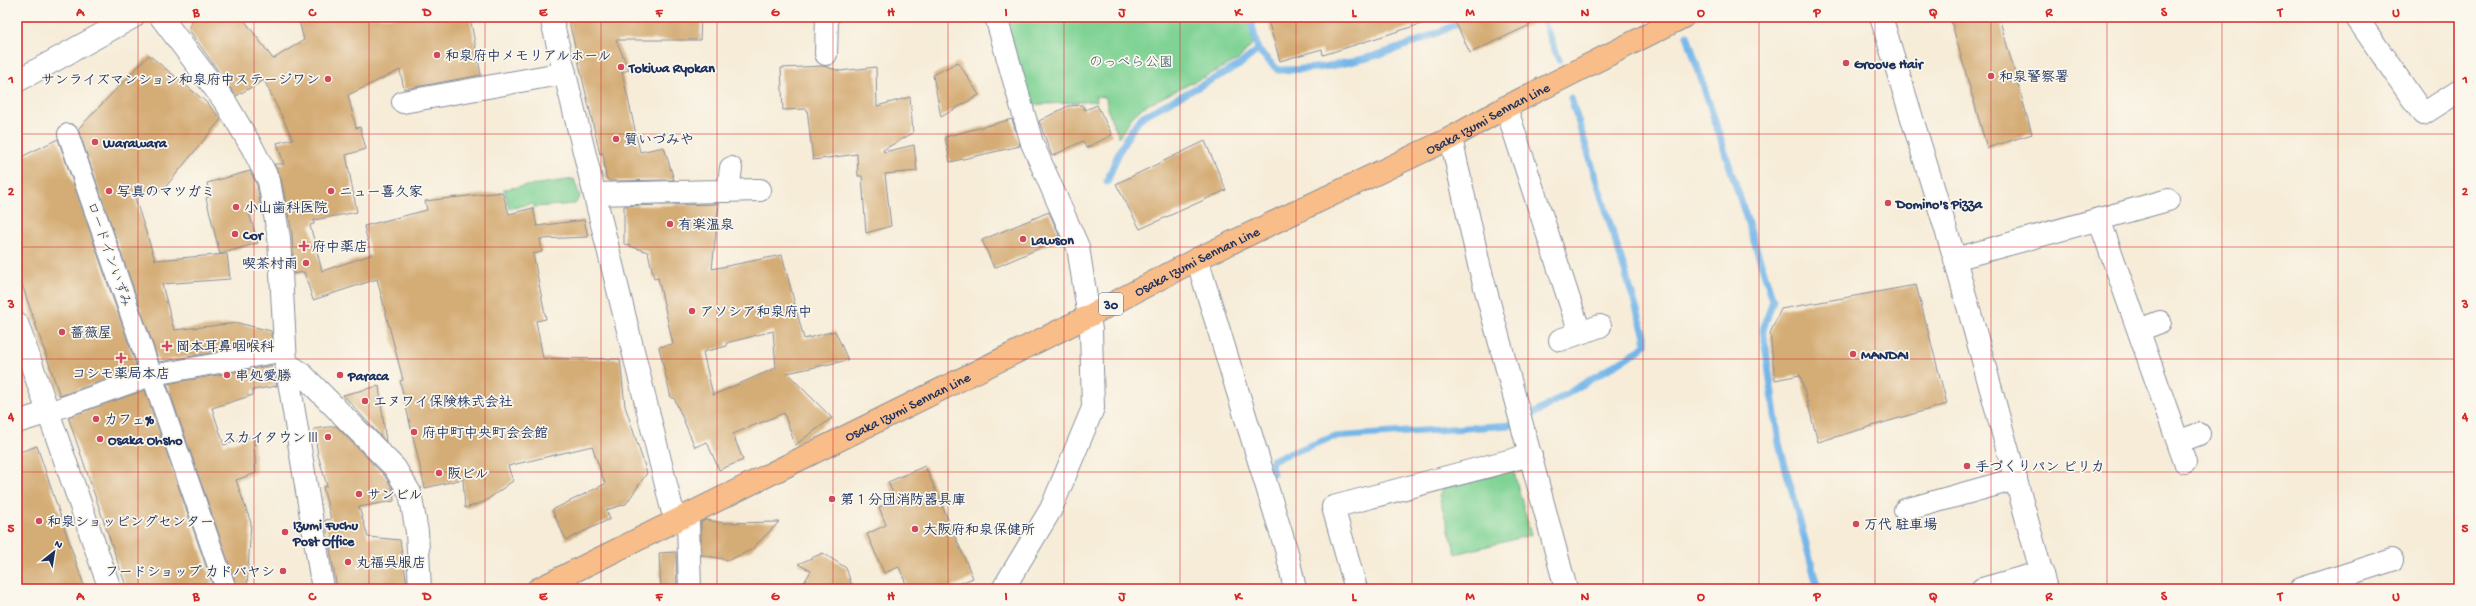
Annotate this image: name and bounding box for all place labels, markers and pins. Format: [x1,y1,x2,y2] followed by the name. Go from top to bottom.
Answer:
[445,49,612,66] place label: 和泉府中メモリアルホール
[432,50,442,60] marker: 和泉府中メモリアルホール
[1854,57,1925,74] place label: Groove Hair
[1841,58,1851,68] marker: Groove Hair
[628,61,715,78] place label: Tokiwa Ryokan
[616,62,626,72] marker: Tokiwa Ryokan
[1999,69,2069,87] place label: 和泉警察署
[1986,71,1996,81] marker: 和泉警察署
[41,73,320,90] place label: サンライズマンション和泉府中ステージワン
[323,74,333,84] marker: サンライズマンション和泉府中ステージワン
[624,133,694,150] place label: 質いづみや
[611,134,621,144] marker: 質いづみや
[102,136,168,153] place label: Warawara
[90,137,100,147] marker: Warawara
[117,185,215,202] place label: 写真のマツガミ
[339,185,423,202] place label: ニュー喜久家
[104,186,114,196] marker: 写真のマツガミ
[326,186,336,196] marker: ニュー喜久家
[1894,197,1983,214] place label: Domino's Pizza
[1883,198,1893,208] marker: Domino's Pizza
[244,200,328,218] place label: 小山歯科医院
[231,202,241,212] marker: 小山歯科医院
[678,218,734,235] place label: 有楽温泉
[665,219,675,229] marker: 有楽温泉
[242,228,265,245] place label: Cor
[230,229,240,239] marker: Cor
[1031,233,1074,250] place label: Lawson
[1018,234,1028,244] marker: Lawson
[312,239,368,257] place label: 府中薬店
[299,241,309,251] marker: 府中薬店
[242,256,298,274] place label: 喫茶村雨
[301,258,311,268] marker: 喫茶村雨
[700,305,812,322] place label: アソシア和泉府中
[687,306,697,316] marker: アソシア和泉府中
[70,325,112,343] place label: 薔薇屋
[57,327,67,337] marker: 薔薇屋
[176,339,275,357] place label: 岡本耳鼻咽喉科
[161,340,173,352] marker: 岡本耳鼻咽喉科
[1861,348,1909,365] place label: MANDAI
[1848,349,1858,359] marker: MANDAI
[116,353,126,363] marker: コシモ薬局本店
[72,366,170,384] place label: コシモ薬局本店
[235,369,291,386] place label: 串処愛勝
[347,369,390,386] place label: Paraca
[222,370,232,380] marker: 串処愛勝
[335,370,345,380] marker: Paraca
[373,394,513,412] place label: エヌワイ保険株式会社
[360,396,370,406] marker: エヌワイ保険株式会社
[104,413,155,430] place label: カフェ%
[91,414,101,424] marker: カフェ%
[422,425,548,443] place label: 府中町中央町会会館
[409,427,419,437] marker: 府中町中央町会会館
[223,431,320,448] place label: スカイタウンⅢ
[323,432,333,442] marker: スカイタウンⅢ
[108,433,183,450] place label: Osaka Ohsho
[95,434,105,444] marker: Osaka Ohsho
[1975,460,2105,477] place label: 手づくりパン ピリカ
[1962,461,1972,471] marker: 手づくりパン ピリカ
[447,466,489,484] place label: 阪ビル
[434,468,444,478] marker: 阪ビル
[367,488,423,505] place label: サンビル
[354,489,364,499] marker: サンビル
[840,492,966,510] place label: 第１分団消防器具庫
[827,494,837,504] marker: 第１分団消防器具庫
[47,515,214,532] place label: 和泉ショッピングセンター
[34,516,44,526] marker: 和泉ショッピングセンター
[1864,517,1937,535] place label: 万代 駐車場
[292,518,358,551] place label: Izumi Fuchu Post Office
[1851,519,1861,529] marker: 万代 駐車場
[923,522,1035,540] place label: 大阪府和泉保健所
[910,524,920,534] marker: 大阪府和泉保健所
[280,527,290,537] marker: Izumi Fuchu Post Office
[356,555,426,573] place label: 丸福呉服店
[343,557,353,567] marker: 丸福呉服店
[105,565,275,582] place label: フードショップ カドバヤシ
[278,566,288,576] marker: フードショップ カドバヤシ

